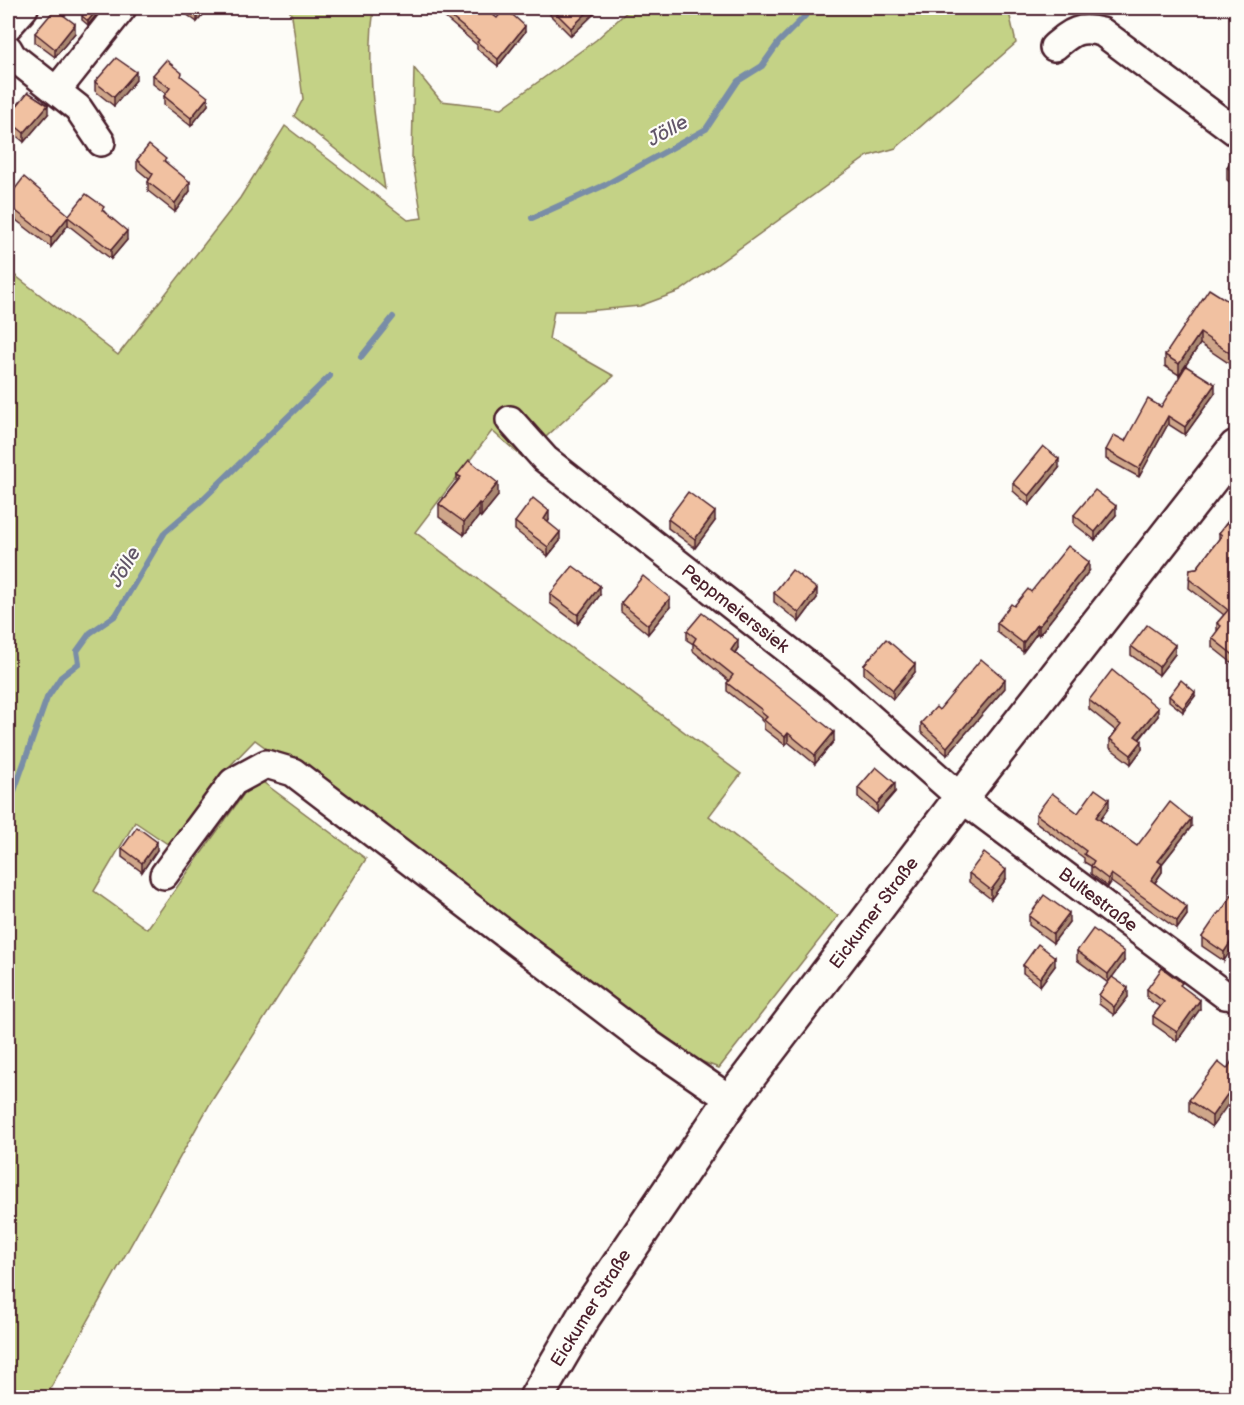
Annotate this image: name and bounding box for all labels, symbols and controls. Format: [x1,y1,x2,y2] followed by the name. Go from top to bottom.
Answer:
[643,110,693,152] water label: Jölle
[103,542,146,592] water label: Jölle
[677,561,793,658] street label: Peppmeierssiek
[825,853,923,973] street label: Eickumer Straße
[1054,863,1142,937] street label: Bultestraße
[546,1245,636,1371] street label: Eickumer Straße

